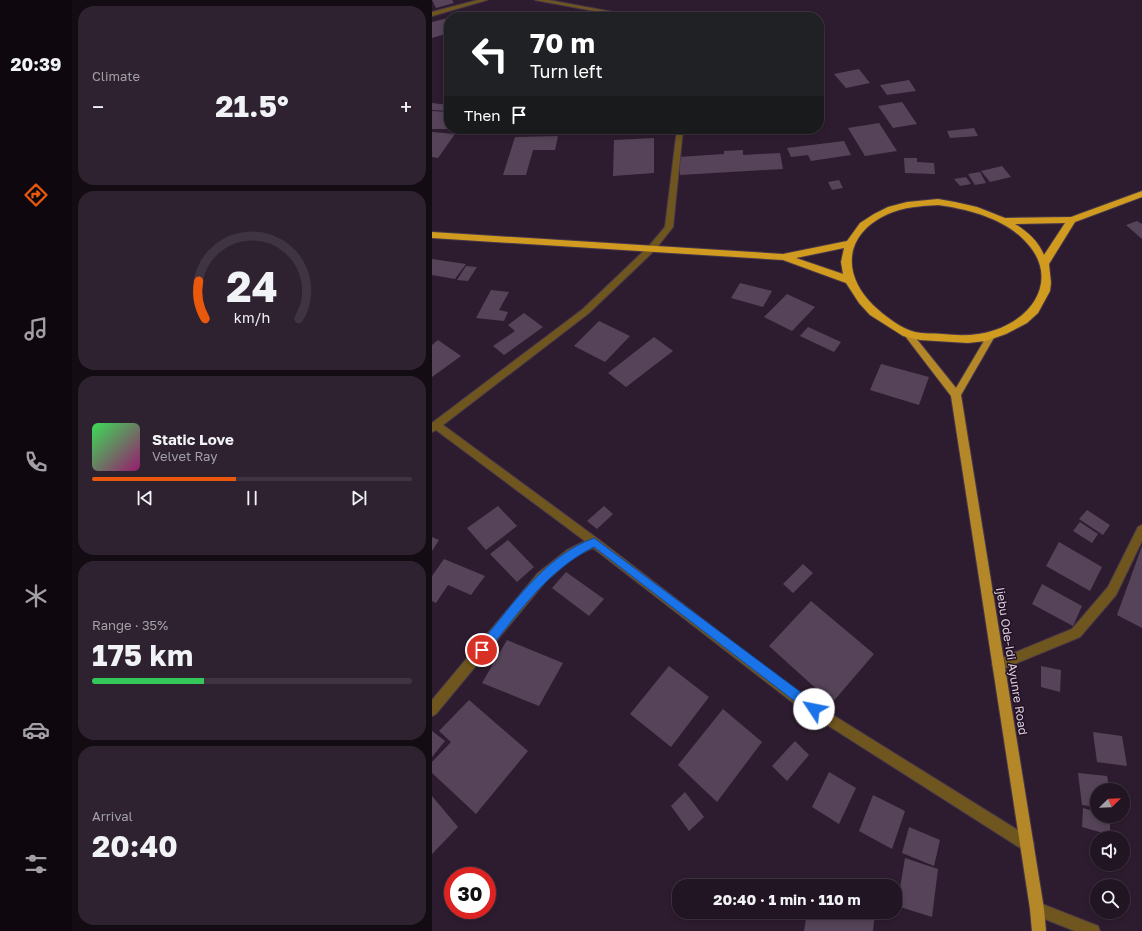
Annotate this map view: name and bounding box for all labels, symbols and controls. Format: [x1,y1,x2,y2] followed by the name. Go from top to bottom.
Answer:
[530,26,595,59] text: 70 m
[464,28,516,80] icon: left
[11,53,61,75] text: 20:39
[530,60,603,82] text: Turn left
[92,68,140,84] text: Climate
[215,88,289,124] text: 21.5°
[92,93,104,120] text: −
[400,93,412,120] text: +
[508,104,530,126] icon: arrive
[464,106,500,124] text: Then
[22,181,50,209] icon: directions
[226,260,278,310] text: 24
[234,308,270,325] text: km/h
[22,315,50,343] icon: music
[152,430,234,448] text: Static Love
[22,448,50,476] icon: phone
[152,448,217,464] text: Velvet Ray
[134,487,156,509] icon: previous
[241,487,263,509] icon: pause
[348,487,370,509] icon: next
[22,582,50,610] icon: climate
[993,586,1031,736] street label: Ijebu Ode-Idi Ayunre Road
[92,617,168,633] text: Range · 35%
[465,633,499,667] pin
[92,637,193,673] text: 175 km
[471,639,493,661] icon: arrive
[793,688,835,730] position arrow
[22,716,50,744] icon: car
[1090,783,1130,823] north arrow
[1090,783,1130,919] map controls
[92,808,133,824] text: Arrival
[92,828,178,864] text: 20:40
[1090,831,1130,871] button: sound
[22,850,50,878] icon: filters
[444,867,496,919] speed limit sign: 30
[1090,879,1130,919] button: search
[713,890,861,908] text: 20:40 · 1 min · 110 m

